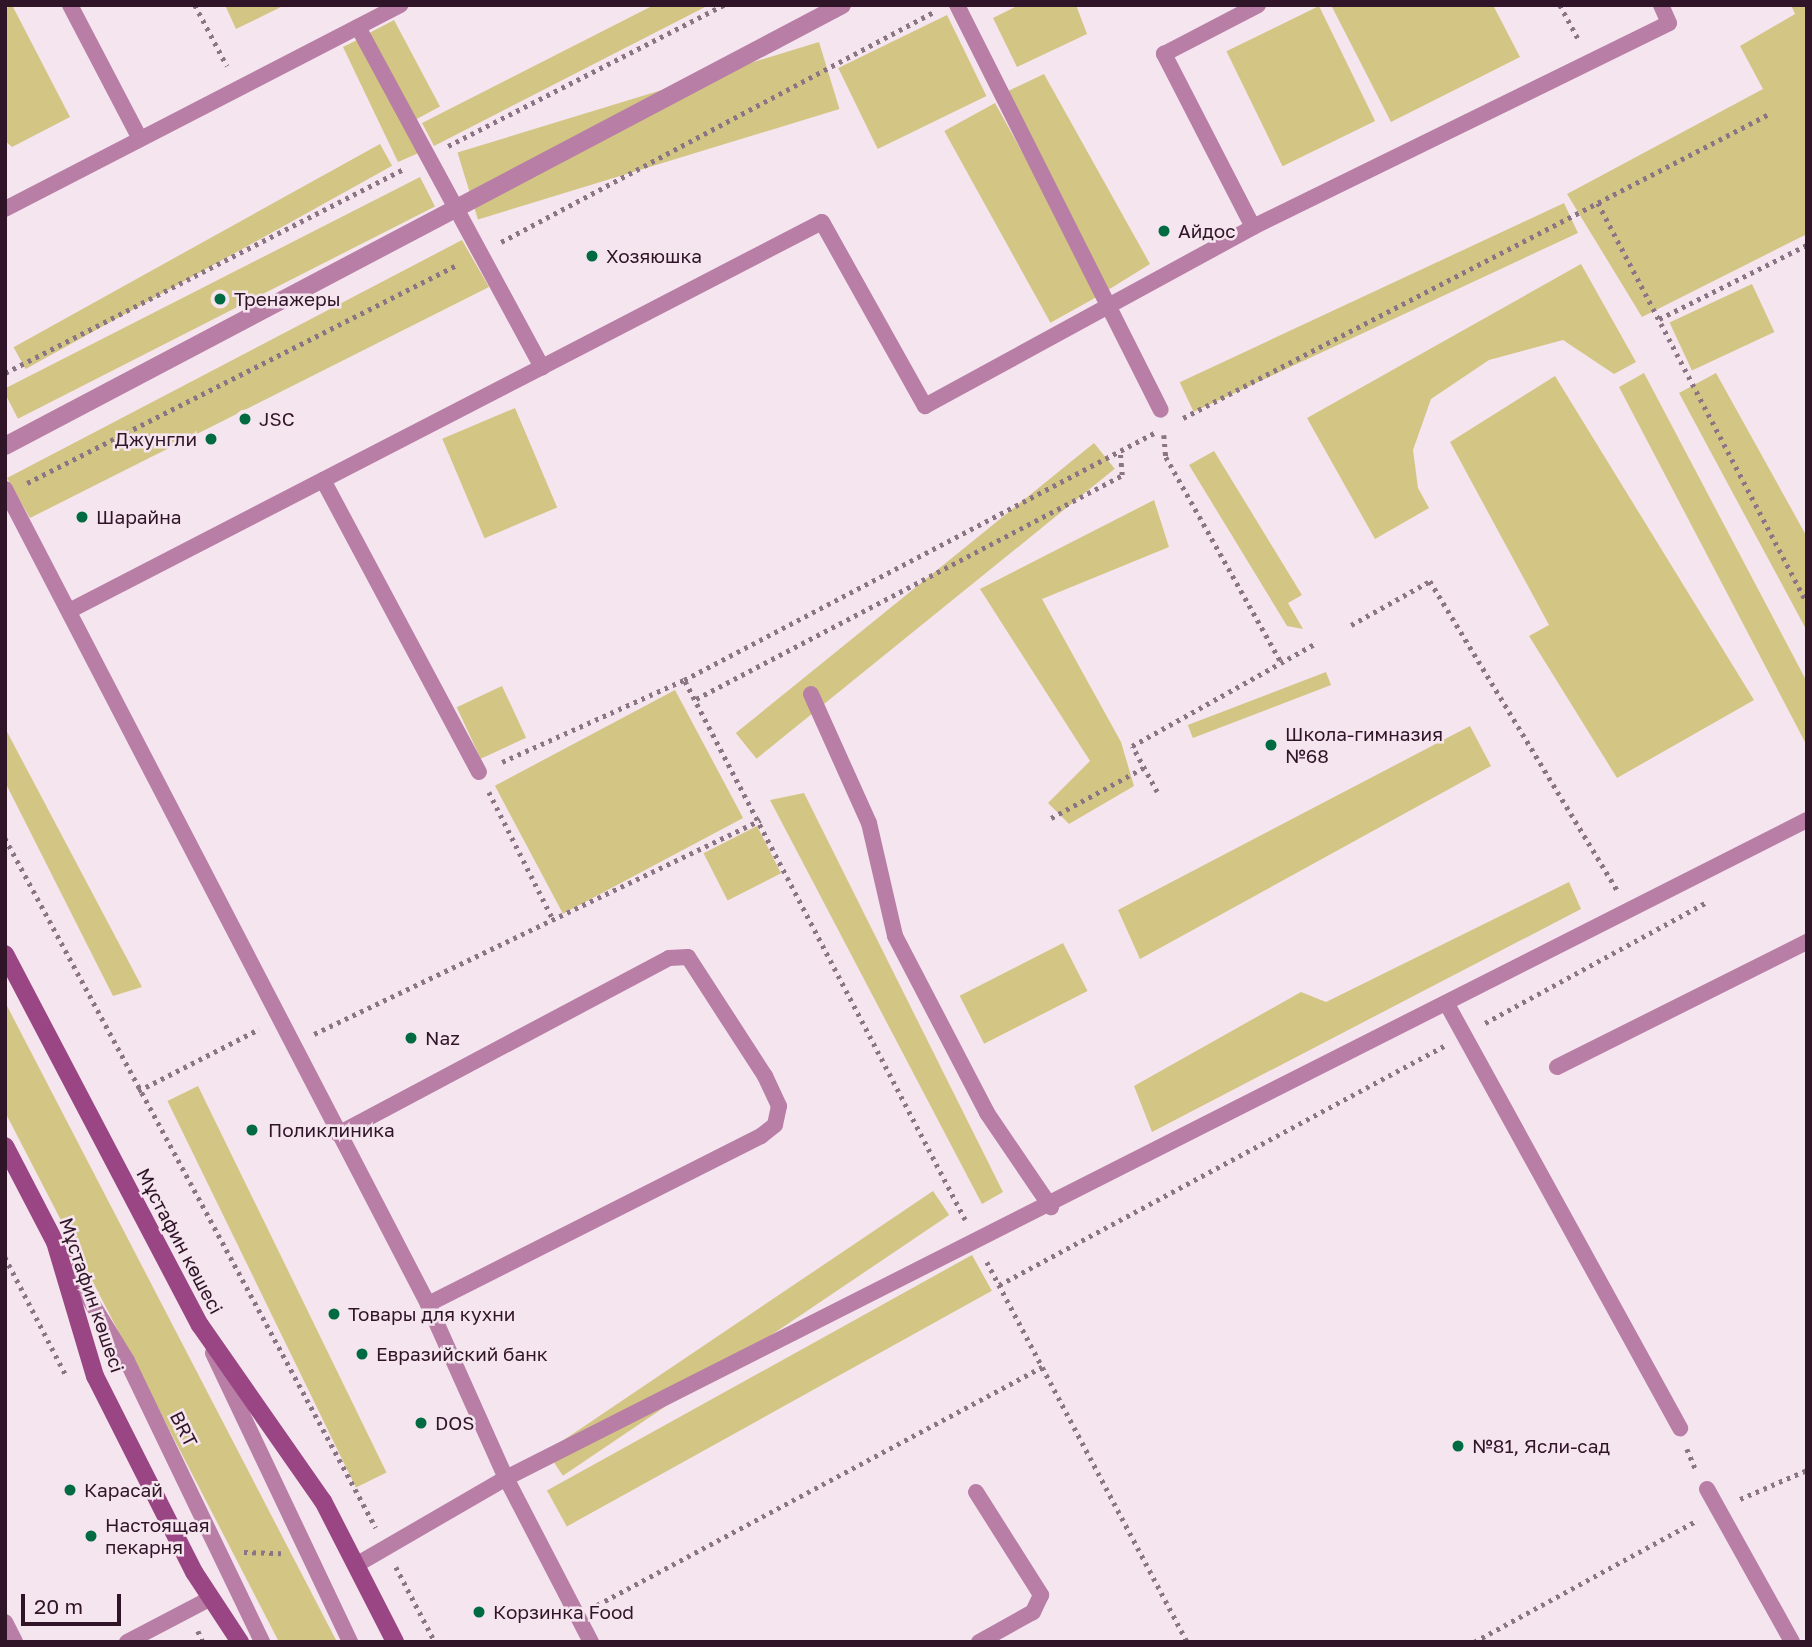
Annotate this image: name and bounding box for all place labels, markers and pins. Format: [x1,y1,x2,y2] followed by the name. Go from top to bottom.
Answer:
[1178,220,1236,242] place label: Айдос
[1156,223,1172,239] marker: Айдос
[606,245,702,267] place label: Хозяюшка
[584,248,600,264] marker: Хозяюшка
[234,288,340,310] place label: Тренажеры
[212,291,228,307] marker: Тренажеры
[259,408,295,430] place label: JSC
[237,411,253,427] marker: JSC
[115,428,197,450] place label: Джунгли
[203,431,219,447] marker: Джунгли
[96,506,181,528] place label: Шарайна
[74,509,90,525] marker: Шарайна
[1285,723,1443,767] place label: Школа-гимназия №68
[1263,737,1279,753] marker: Школа-гимназия №68
[425,1027,460,1049] place label: Naz
[403,1030,419,1046] marker: Naz
[268,1119,395,1141] place label: Поликлиника
[242,1120,262,1140] marker: Поликлиника
[348,1303,515,1325] place label: Товары для кухни
[326,1306,342,1322] marker: Товары для кухни
[376,1343,548,1365] place label: Евразийский банк
[354,1346,370,1362] marker: Евразийский банк
[435,1412,475,1434] place label: DOS
[413,1415,429,1431] marker: DOS
[1472,1435,1610,1457] place label: №81, Ясли-сад
[1450,1438,1466,1454] marker: №81, Ясли-сад
[84,1479,163,1501] place label: Карасай
[62,1482,78,1498] marker: Карасай
[105,1514,210,1558] place label: Настоящая пекарня
[83,1528,99,1544] marker: Настоящая пекарня
[493,1601,634,1623] place label: Корзинка Food
[471,1604,487,1620] marker: Корзинка Food

